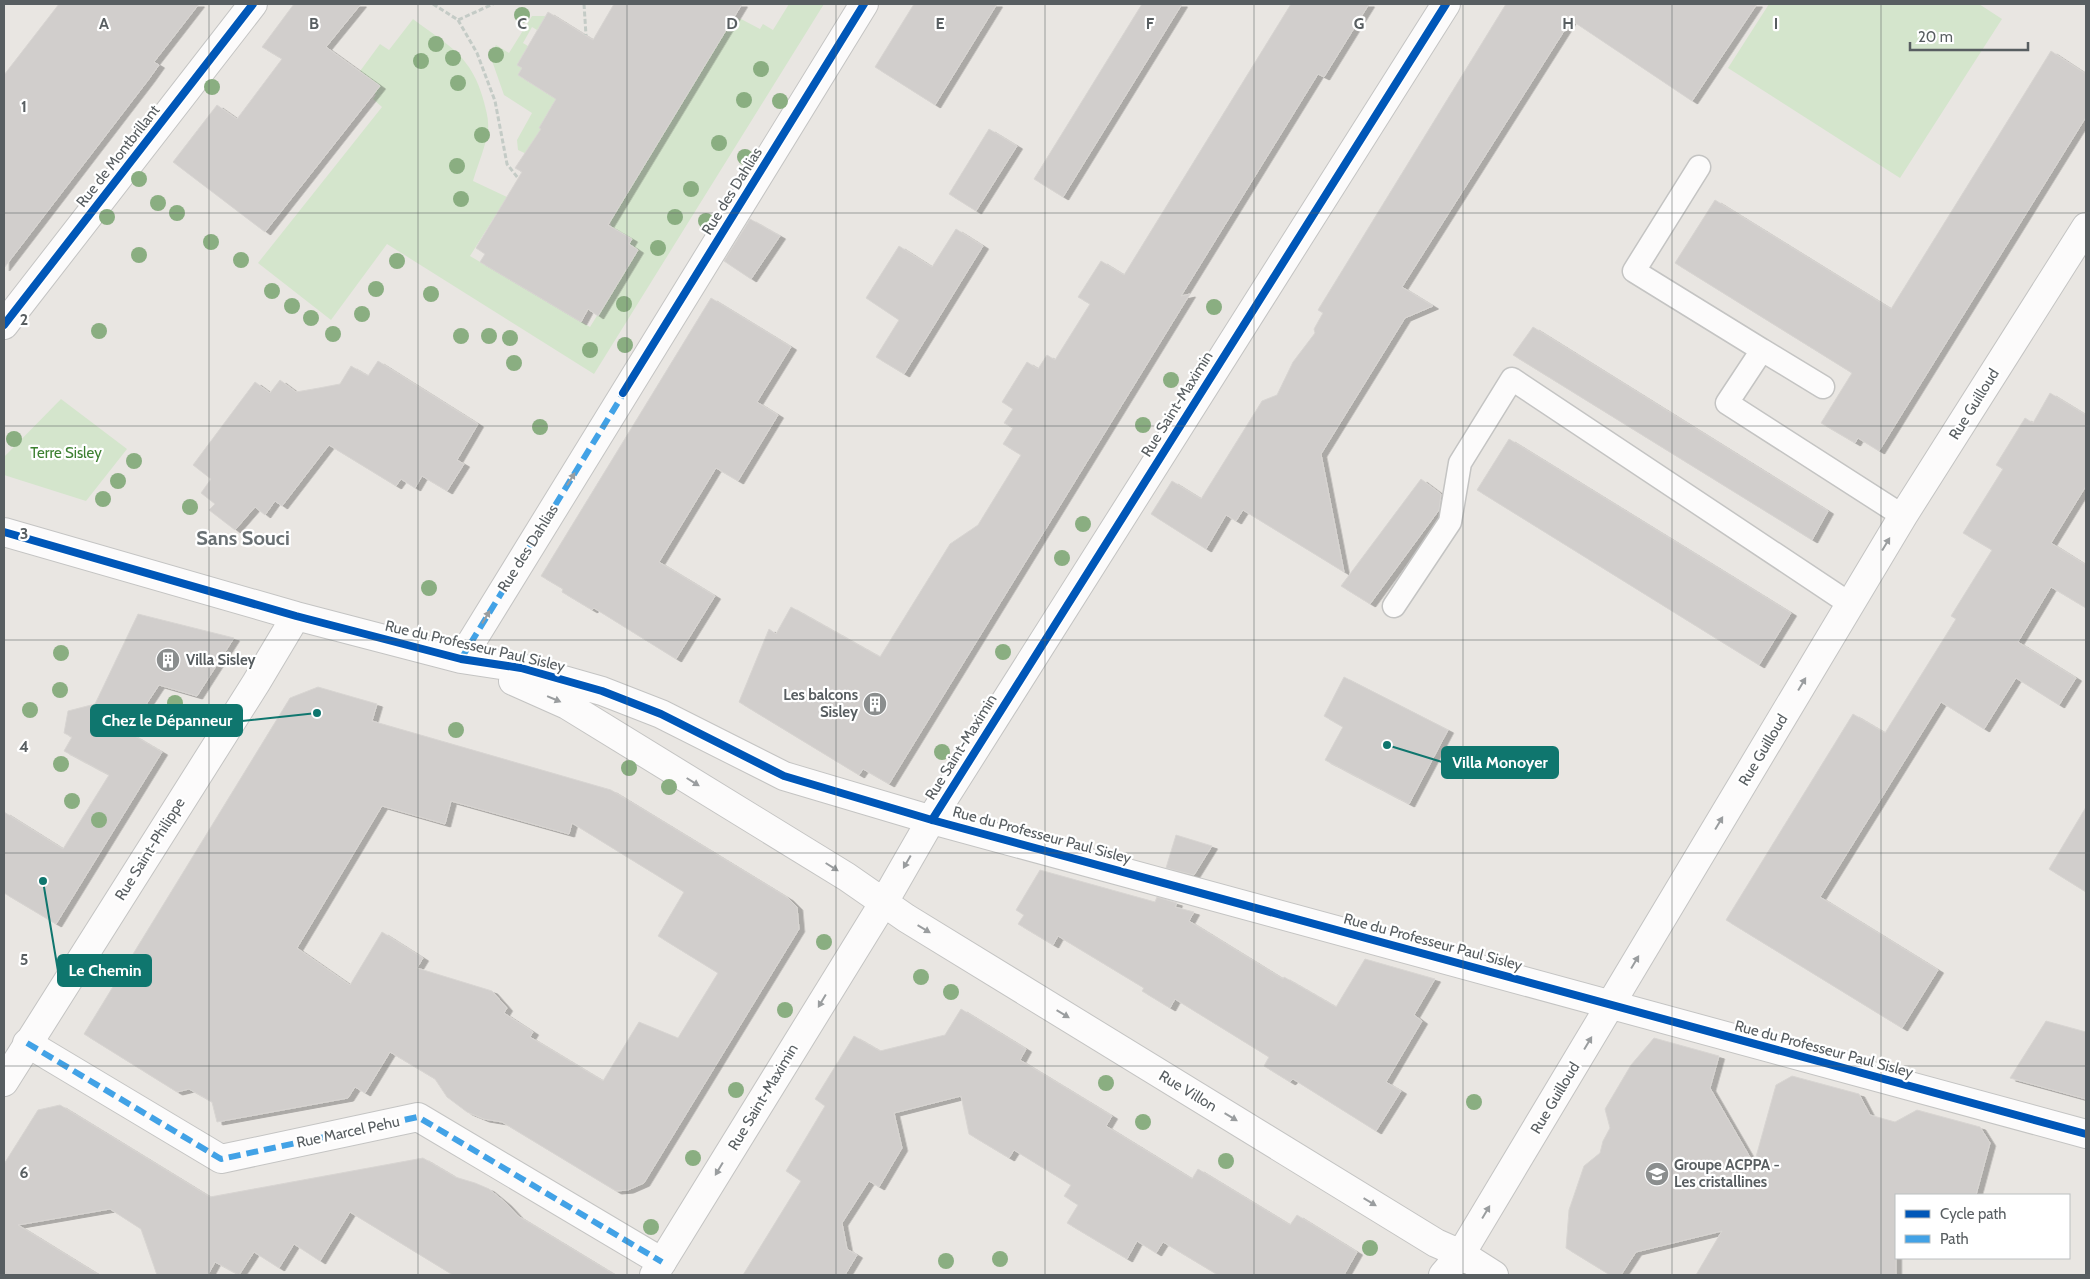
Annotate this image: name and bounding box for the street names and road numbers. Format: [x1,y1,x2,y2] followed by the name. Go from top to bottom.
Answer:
[73,101,163,211] street label: Rue de Montbrillant
[698,144,766,238] street label: Rue des Dahlias
[1137,348,1217,460] street label: Rue Saint-Maximin
[1945,365,2003,443] street label: Rue Guilloud
[494,501,562,595] street label: Rue des Dahlias
[383,617,567,676] street label: Rue du Professeur Paul Sisley
[921,691,1001,803] street label: Rue Saint-Maximin
[1735,711,1791,789] street label: Rue Guilloud
[111,794,189,904] street label: Rue Saint-Philippe
[951,802,1134,868] street label: Rue du Professeur Paul Sisley
[1342,909,1525,975] street label: Rue du Professeur Paul Sisley
[1733,1016,1916,1082] street label: Rue du Professeur Paul Sisley
[724,1041,802,1153] street label: Rue Saint-Maximin
[1527,1059,1583,1137] street label: Rue Guilloud
[1156,1067,1220,1115] street label: Rue Villon
[295,1112,401,1152] street label: Rue Marcel Pehu

